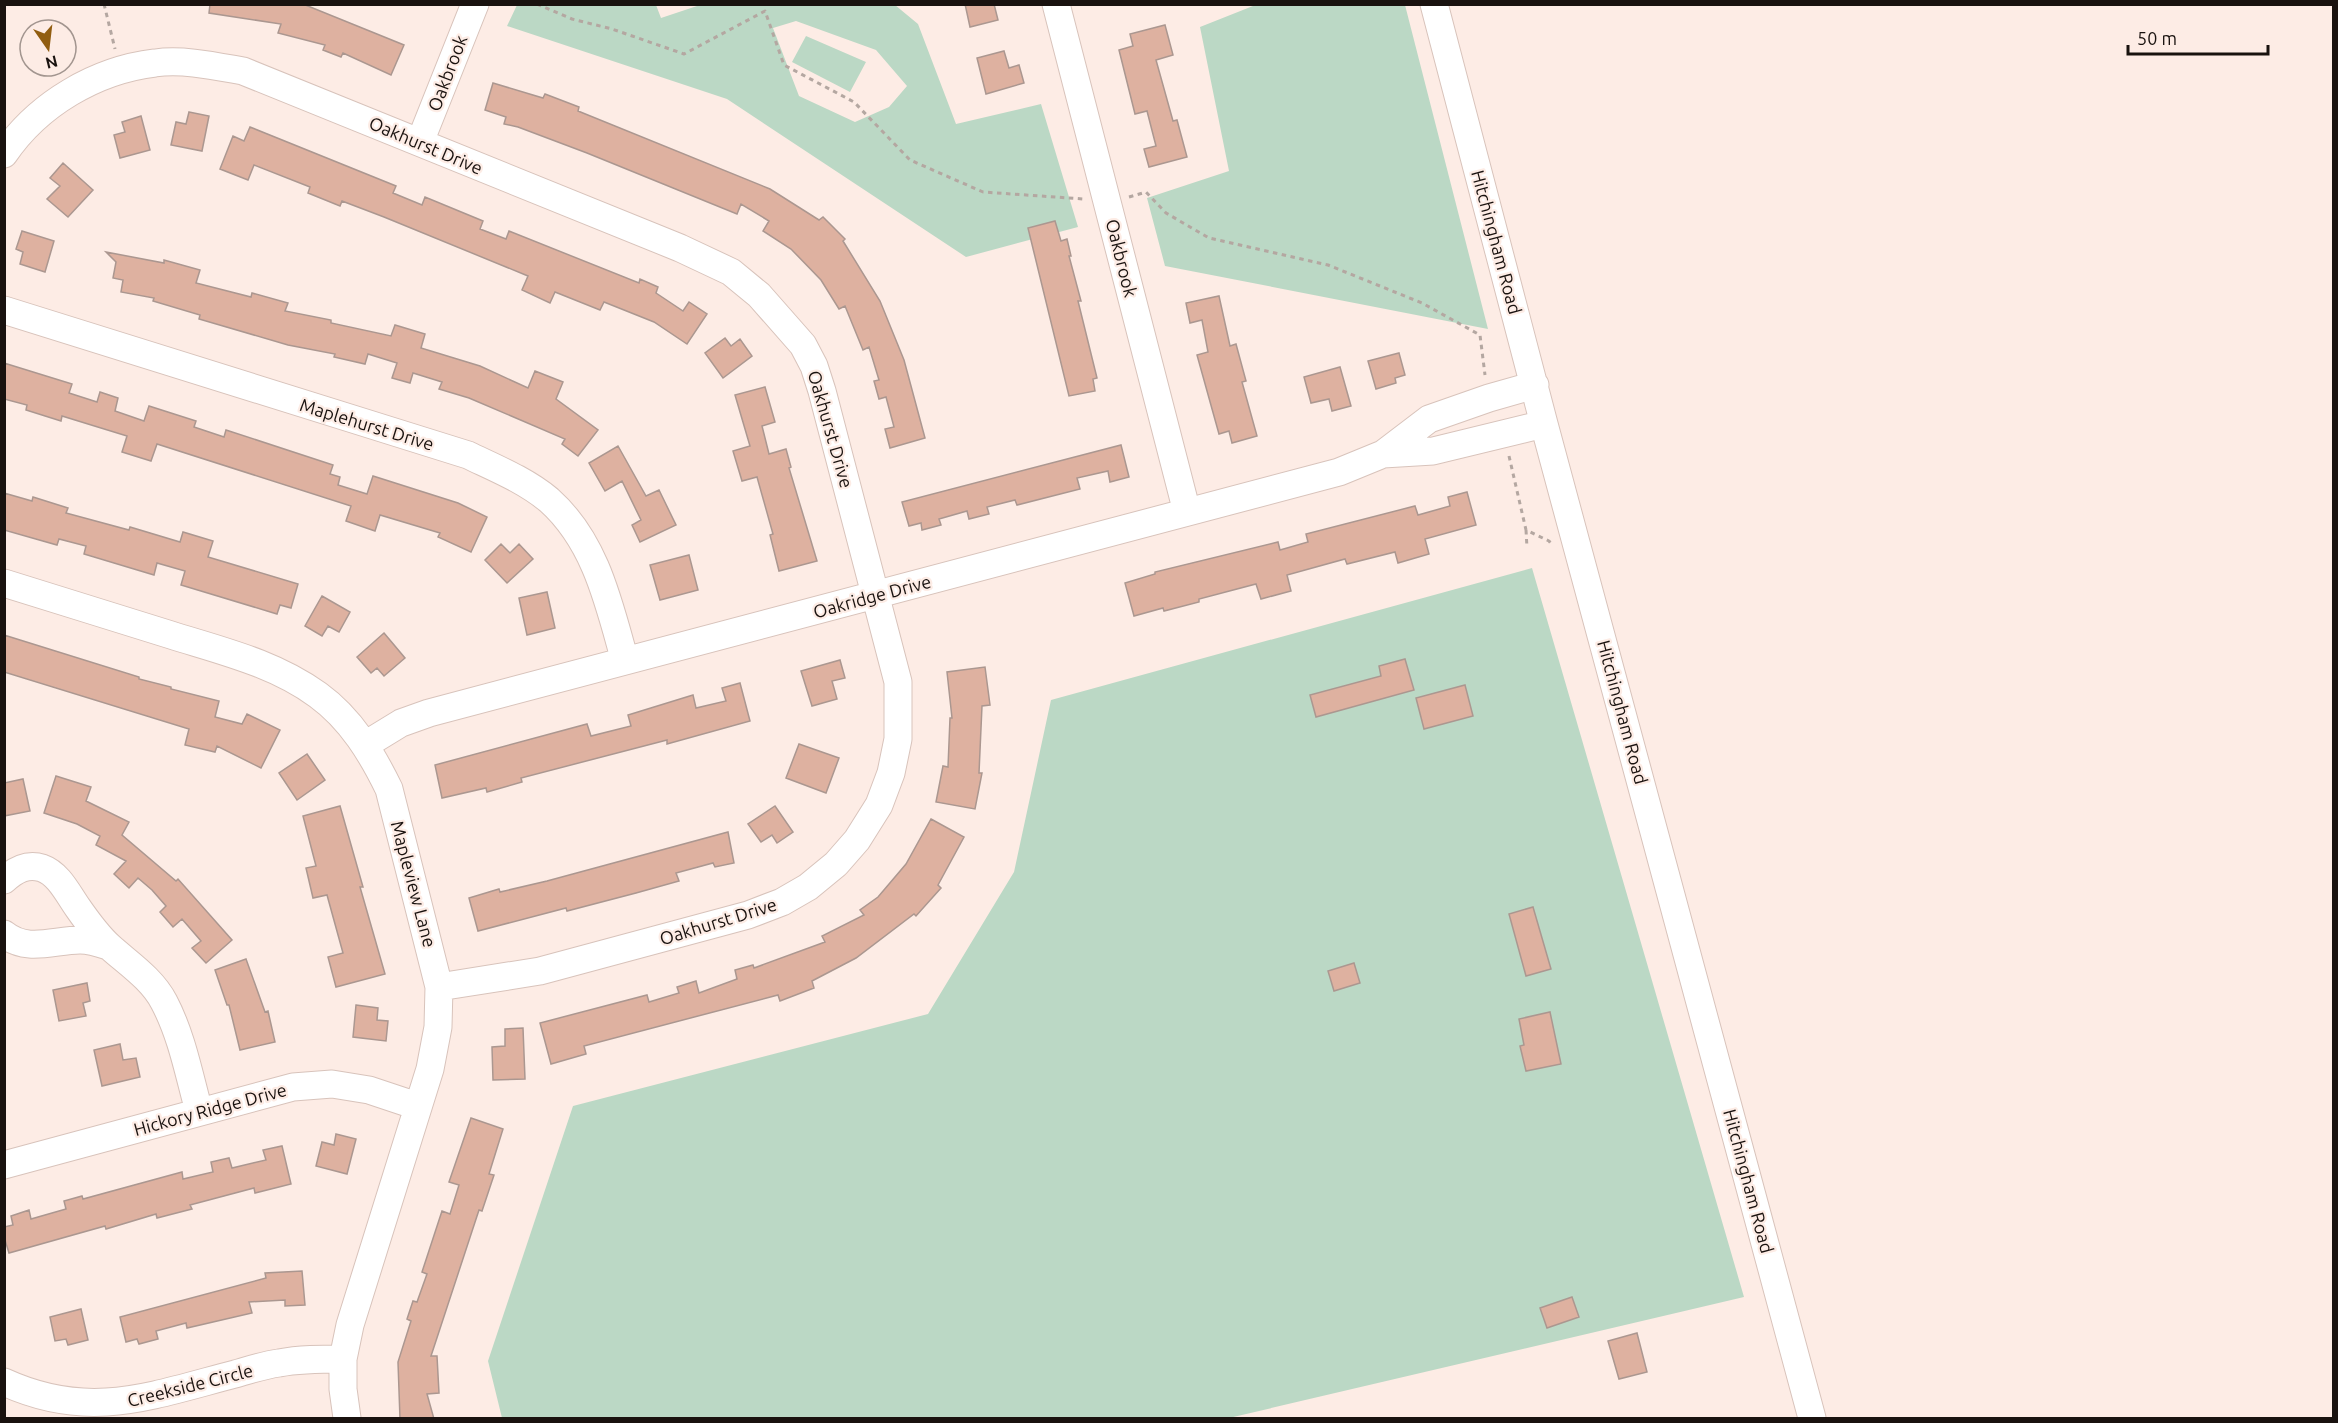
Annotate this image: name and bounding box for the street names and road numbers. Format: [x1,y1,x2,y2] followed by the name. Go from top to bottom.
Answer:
[423,32,471,114] street label: Oakbrook
[366,112,486,178] street label: Oakhurst Drive
[1468,168,1526,316] street label: Hitchingham Road
[1103,217,1141,299] street label: Oakbrook
[805,368,857,490] street label: Oakhurst Drive
[298,394,436,454] street label: Maplehurst Drive
[811,571,933,621] street label: Oakridge Drive
[1594,638,1652,786] street label: Hitchingham Road
[388,819,440,949] street label: Mapleview Lane
[657,894,779,948] street label: Oakhurst Drive
[131,1079,289,1139] street label: Hickory Ridge Drive
[1720,1107,1778,1255] street label: Hitchingham Road
[125,1360,255,1410] street label: Creekside Circle

